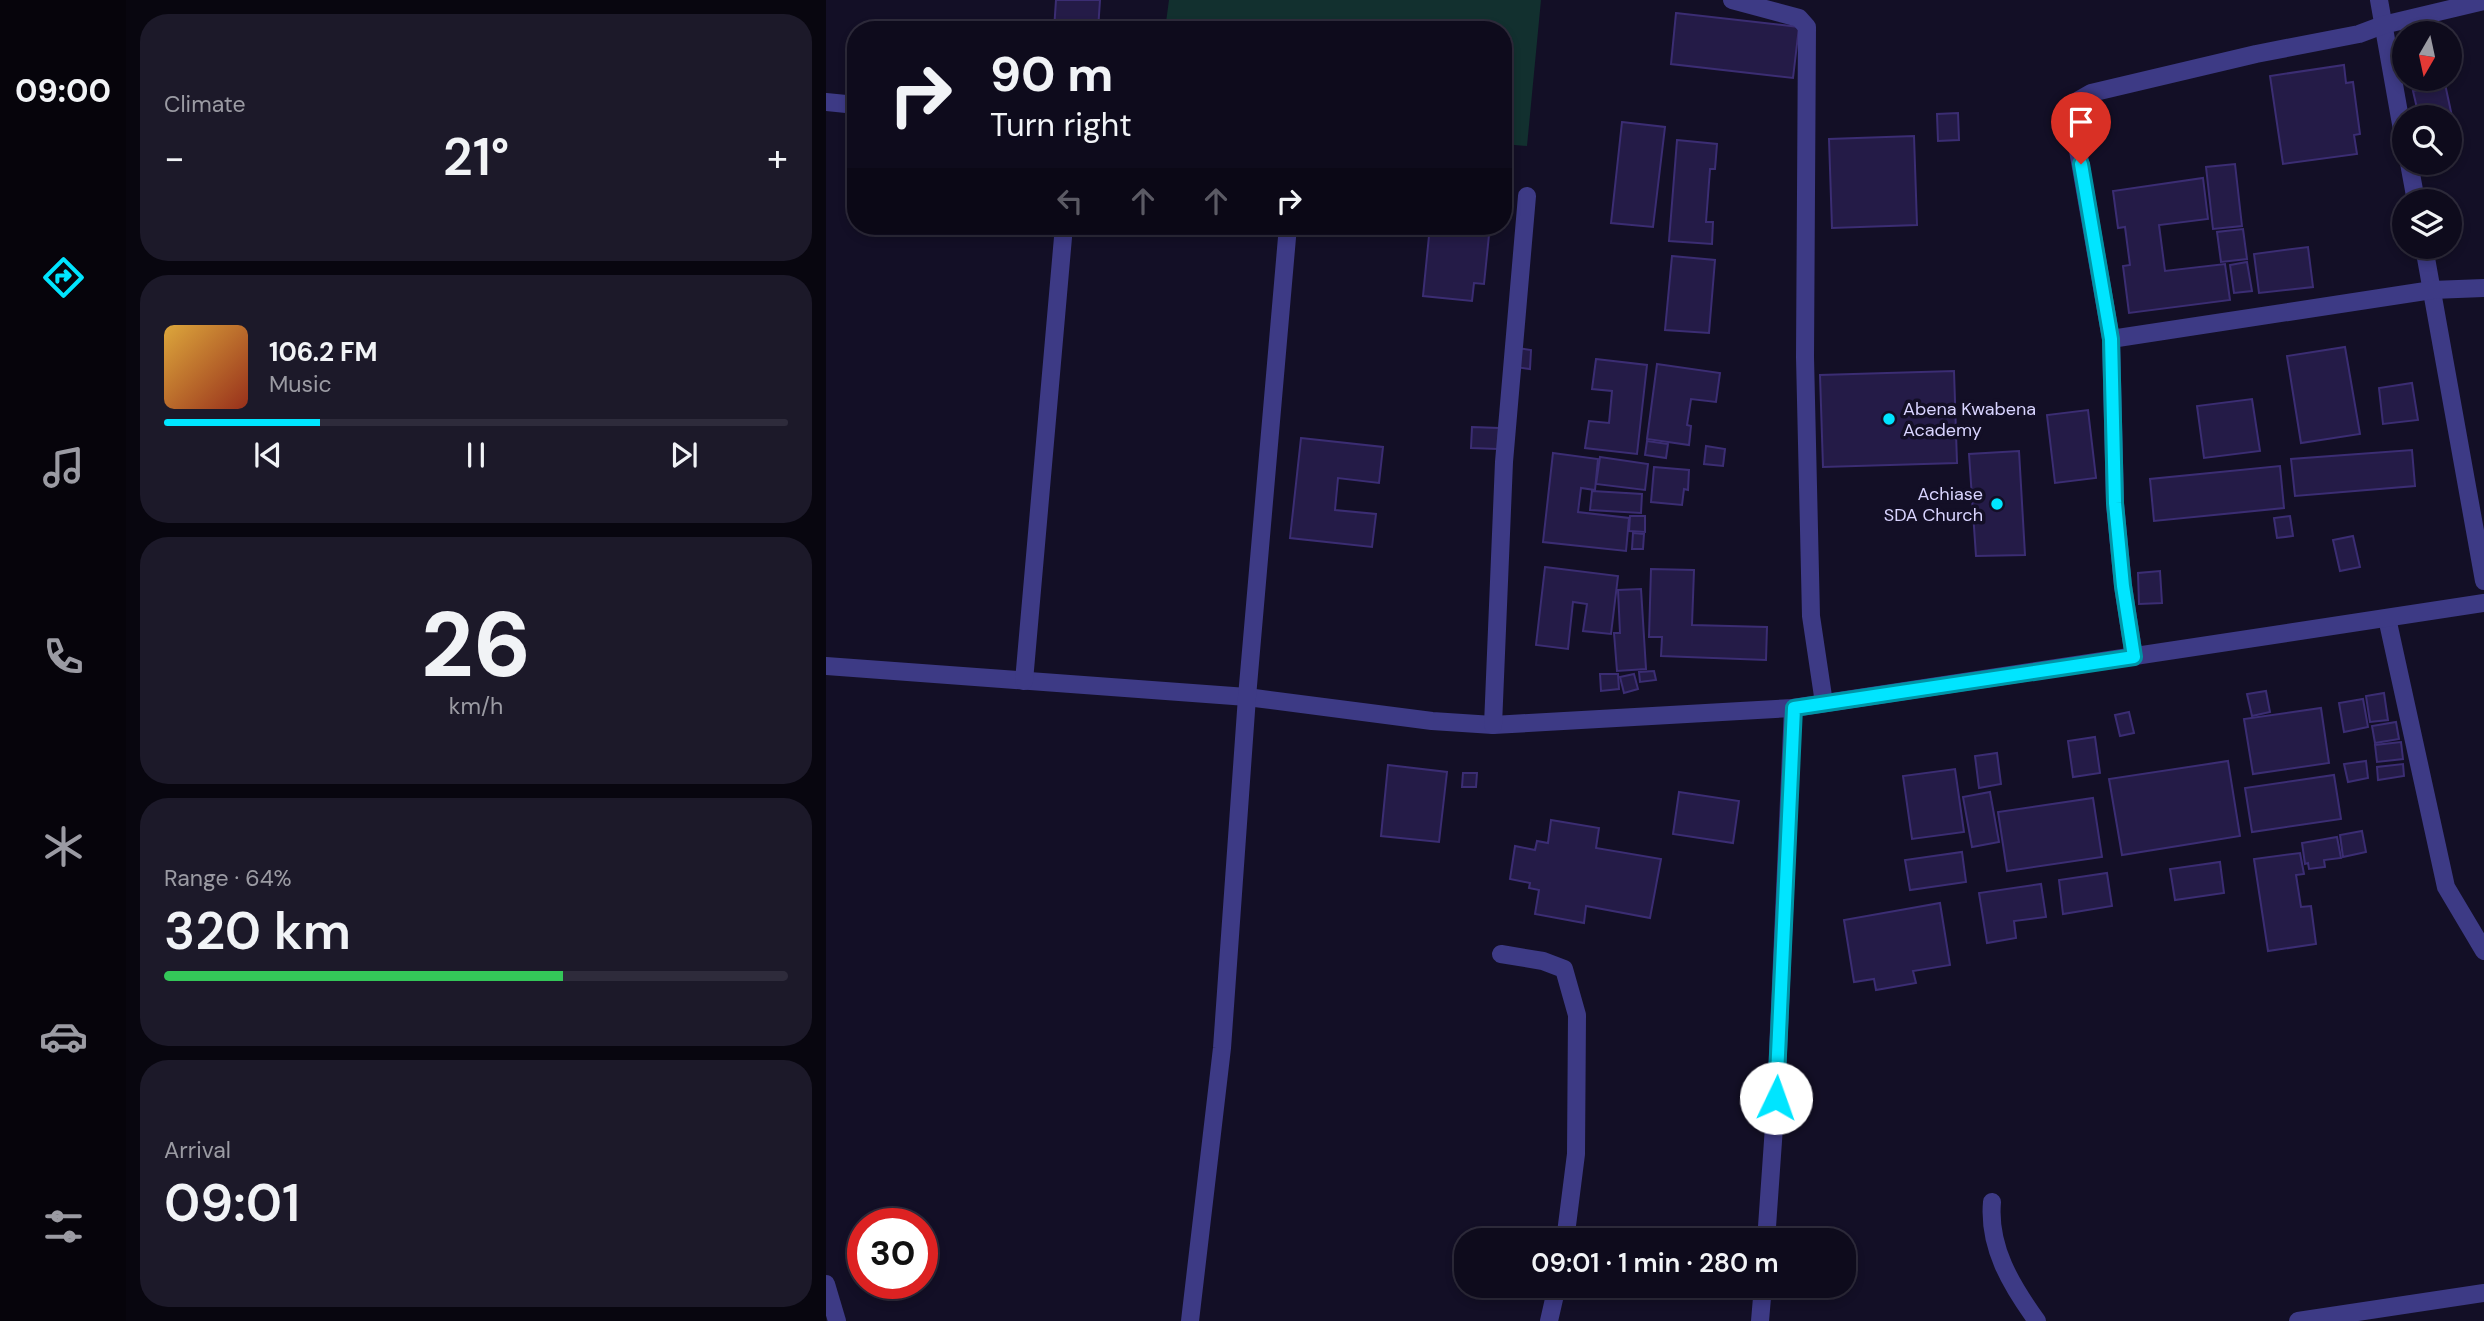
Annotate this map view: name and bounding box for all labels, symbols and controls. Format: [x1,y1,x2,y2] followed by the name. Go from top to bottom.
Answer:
[2392,21,2462,91] north arrow
[2392,21,2462,259] map controls
[990,42,1113,106] text: 90 m
[875,49,966,140] icon: right
[15,70,111,112] text: 09:00
[164,89,246,119] text: Climate
[2051,92,2111,164] pin
[2062,103,2100,141] icon: arrive
[990,104,1132,146] text: Turn right
[2392,105,2462,175] button: search
[443,123,509,191] text: 21°
[164,133,185,183] text: −
[767,133,788,183] text: +
[1051,182,1089,220] icon: left
[1124,182,1162,220] icon: ahead
[1197,182,1235,220] icon: ahead
[1270,182,1308,220] icon: right
[2392,189,2462,259] button: layers
[39,253,88,302] icon: directions
[269,335,378,369] text: 106.2 FM
[269,369,332,399] text: Music
[1903,397,2036,442] place label: Abena Kwabena Academy
[1881,411,1897,427] marker: Abena Kwabena Academy
[249,436,287,474] icon: previous
[457,436,495,474] icon: pause
[665,436,703,474] icon: next
[39,443,88,492] icon: music
[1884,482,1983,527] place label: Achiase SDA Church
[1989,496,2005,512] marker: Achiase SDA Church
[421,586,531,704] text: 26
[39,632,88,681] icon: phone
[449,691,503,721] text: km/h
[39,822,88,871] icon: climate
[164,863,292,893] text: Range · 64%
[164,897,351,965] text: 320 km
[39,1012,88,1061] icon: car
[1739,1061,1813,1135] position arrow
[164,1135,231,1165] text: Arrival
[164,1169,300,1237] text: 09:01
[39,1202,88,1251] icon: filters
[847,1208,938,1299] speed limit sign: 30
[1531,1246,1779,1280] text: 09:01 · 1 min · 280 m

